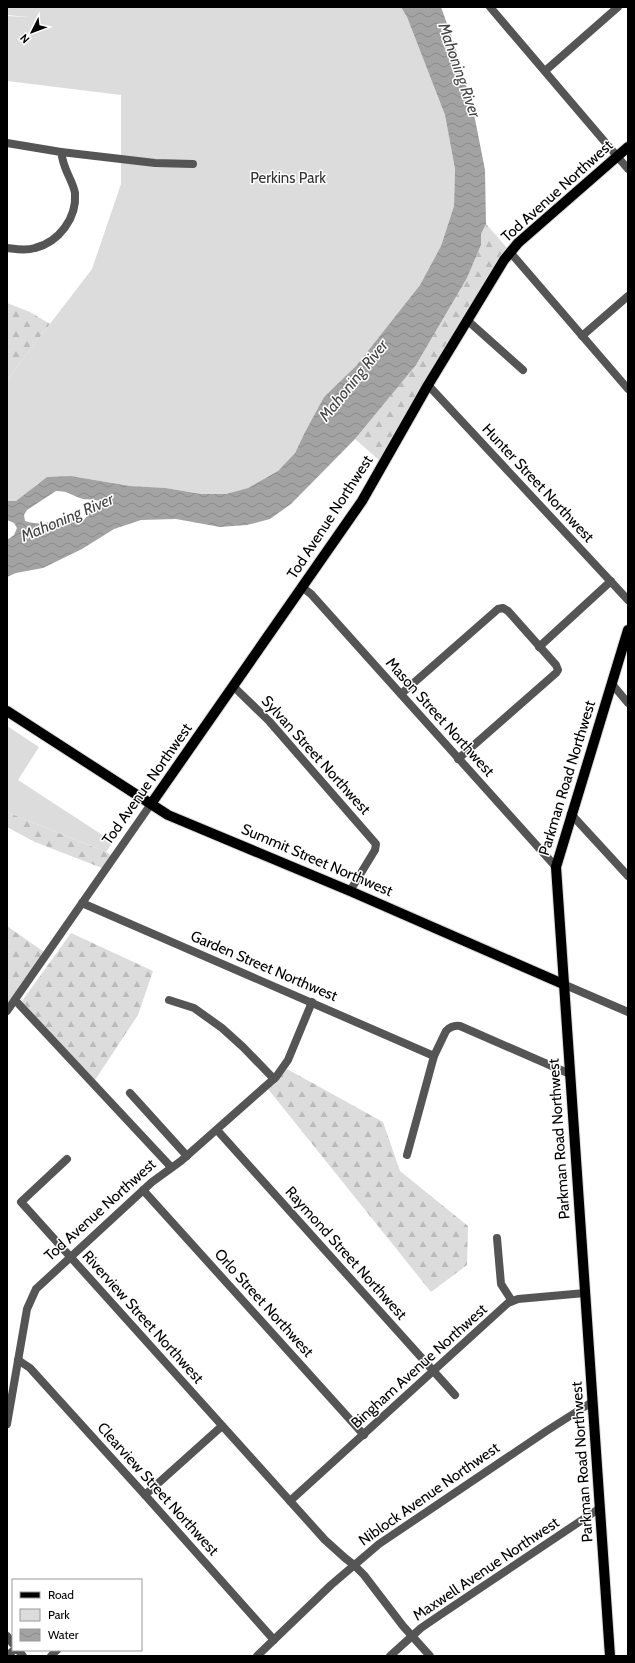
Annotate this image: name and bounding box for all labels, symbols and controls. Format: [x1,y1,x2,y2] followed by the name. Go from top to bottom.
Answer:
[12,12,52,52] north arrow
[434,19,485,121] water label: Mahoning River
[17,31,32,46] text: N
[498,136,616,246] street label: Tod Avenue Northwest
[250,169,326,187] park label: Perkins Park
[314,335,393,426] water label: Mahoning River
[478,420,598,546] street label: Hunter Street Northwest
[283,452,377,582] street label: Tod Avenue Northwest
[17,489,117,546] water label: Mahoning River
[382,654,498,780] street label: Mason Street Northwest
[258,692,374,818] street label: Sylvan Street Northwest
[535,698,599,858] street label: Parkman Road Northwest
[98,720,196,848] street label: Tod Avenue Northwest
[239,820,395,900] street label: Summit Street Northwest
[188,927,340,1005] street label: Garden Street Northwest
[544,1058,574,1220] street label: Parkman Road Northwest
[41,1155,159,1265] street label: Tod Avenue Northwest
[281,1183,411,1323] street label: Raymond Street Northwest
[211,1245,317,1361] street label: Orlo Street Northwest
[79,1247,207,1387] street label: Riverview Street Northwest
[347,1300,491,1432] street label: Bingham Avenue Northwest
[567,1381,597,1543] street label: Parkman Road Northwest
[93,1419,223,1559] street label: Clearview Street Northwest
[355,1439,503,1549] street label: Niblock Avenue Northwest
[409,1513,563,1625] street label: Maxwell Avenue Northwest
[12,1579,142,1651] legend
[48,1587,74,1602] text: Road
[48,1607,70,1622] text: Park
[48,1627,79,1642] text: Water

